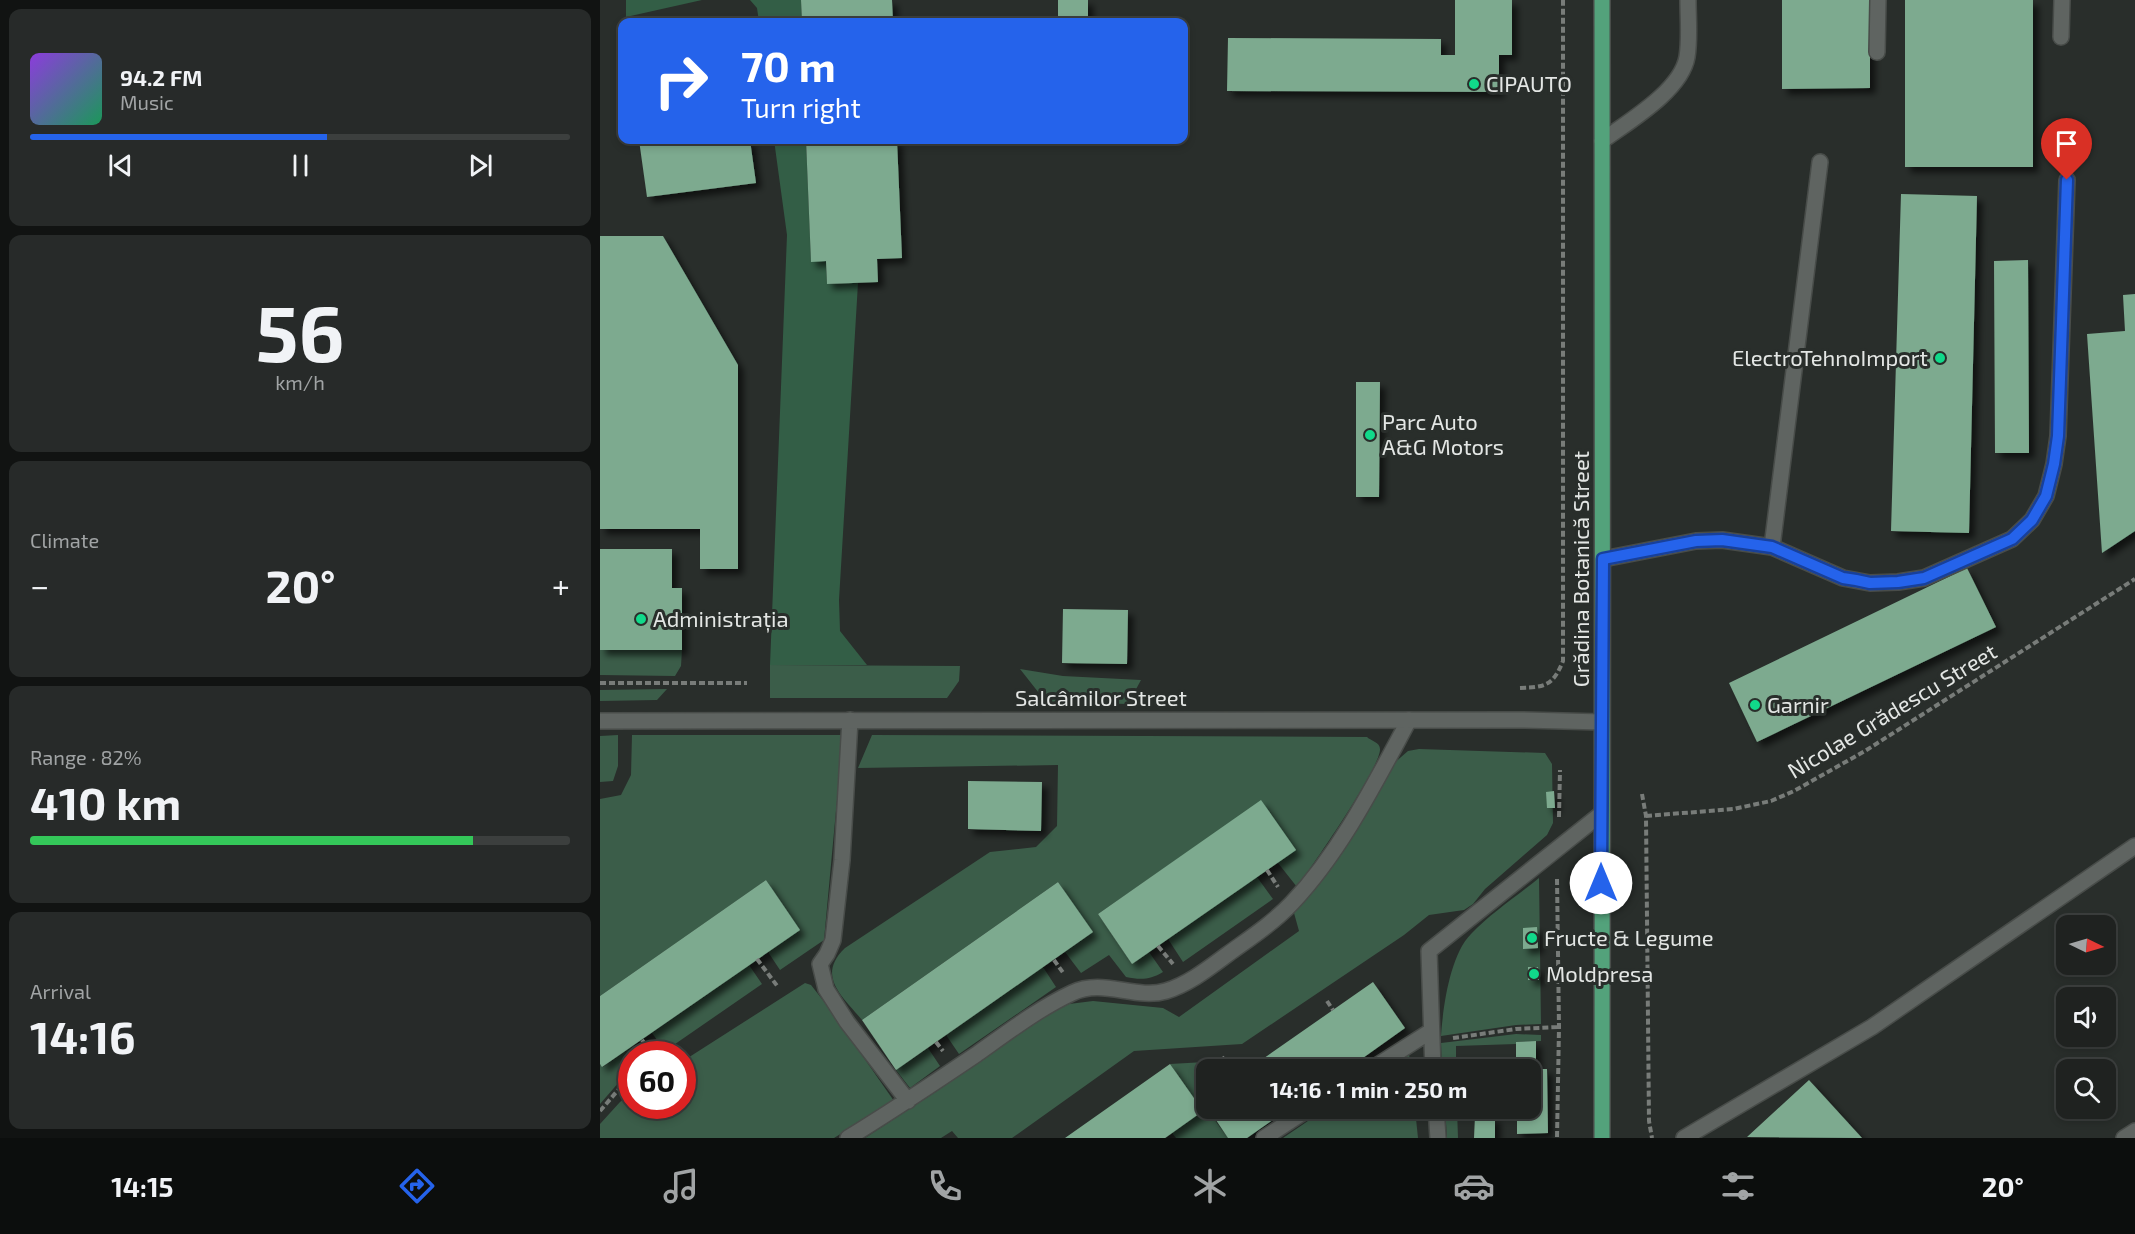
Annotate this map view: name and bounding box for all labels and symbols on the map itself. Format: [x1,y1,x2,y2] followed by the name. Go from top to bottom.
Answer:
[1486,70,1572,96] place label: CIPAUTO
[1467,77,1481,91] marker: CIPAUTO
[2041,118,2092,180] pin
[1732,344,1928,370] place label: ElectroTehnoImport
[1933,351,1947,365] marker: ElectroTehnoImport
[1382,408,1504,459] place label: Parc Auto A&G Motors
[1363,428,1377,442] marker: Parc Auto A&G Motors
[1567,451,1593,687] street label: Grădina Botanică Street
[653,605,789,633] place label: Administrația
[634,612,648,626] marker: Administrația
[1782,637,2001,783] street label: Nicolae Grădescu Street
[1015,684,1187,710] street label: Salcâmilor Street
[1767,691,1829,717] place label: Garnir
[1748,698,1762,712] marker: Garnir
[1569,851,1633,915] position arrow
[2056,915,2116,975] north arrow
[1544,924,1714,950] place label: Fructe & Legume
[1525,931,1539,945] marker: Fructe & Legume
[1546,960,1653,986] place label: Moldpresa
[1527,967,1541,981] marker: Moldpresa
[618,1041,696,1119] speed limit sign: 60

